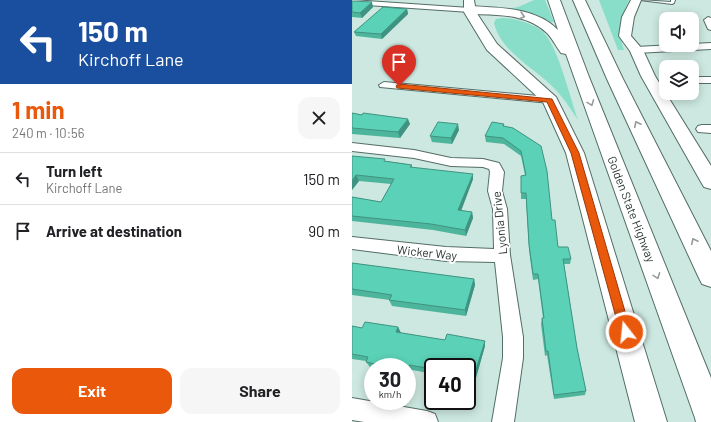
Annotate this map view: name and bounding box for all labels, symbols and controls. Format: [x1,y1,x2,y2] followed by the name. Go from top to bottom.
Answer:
[518,11,525,20] one-way arrow
[659,12,699,100] map controls
[659,12,699,52] button: sound
[78,14,148,48] text: 150 m
[12,16,64,68] icon: left
[382,45,416,86] pin
[78,48,184,70] text: Kirchoff Lane
[388,51,410,73] icon: arrive
[659,60,699,100] button: layers
[12,95,65,124] text: 1 min
[298,97,340,139] button: close
[586,99,594,106] one-way arrow
[634,121,642,128] one-way arrow
[12,125,84,141] text: 240 m · 10:56
[605,154,659,265] street label: Golden State Highway
[46,162,102,180] text: Turn left
[12,168,34,190] icon: left
[303,170,340,188] text: 150 m
[46,180,122,196] text: Kirchoff Lane
[489,191,509,255] street label: Lyonia Drive
[12,220,34,242] icon: arrive
[46,222,182,240] text: Arrive at destination
[308,222,340,240] text: 90 m
[691,237,699,245] one-way arrow
[396,242,458,262] street label: Wicker Way
[653,273,661,280] one-way arrow
[605,311,647,353] position arrow
[424,358,476,410] speed limit sign: 40
[379,367,401,391] text: 30
[12,368,172,414] button: Exit
[180,368,340,414] button: Share
[379,388,401,400] text: km/h

